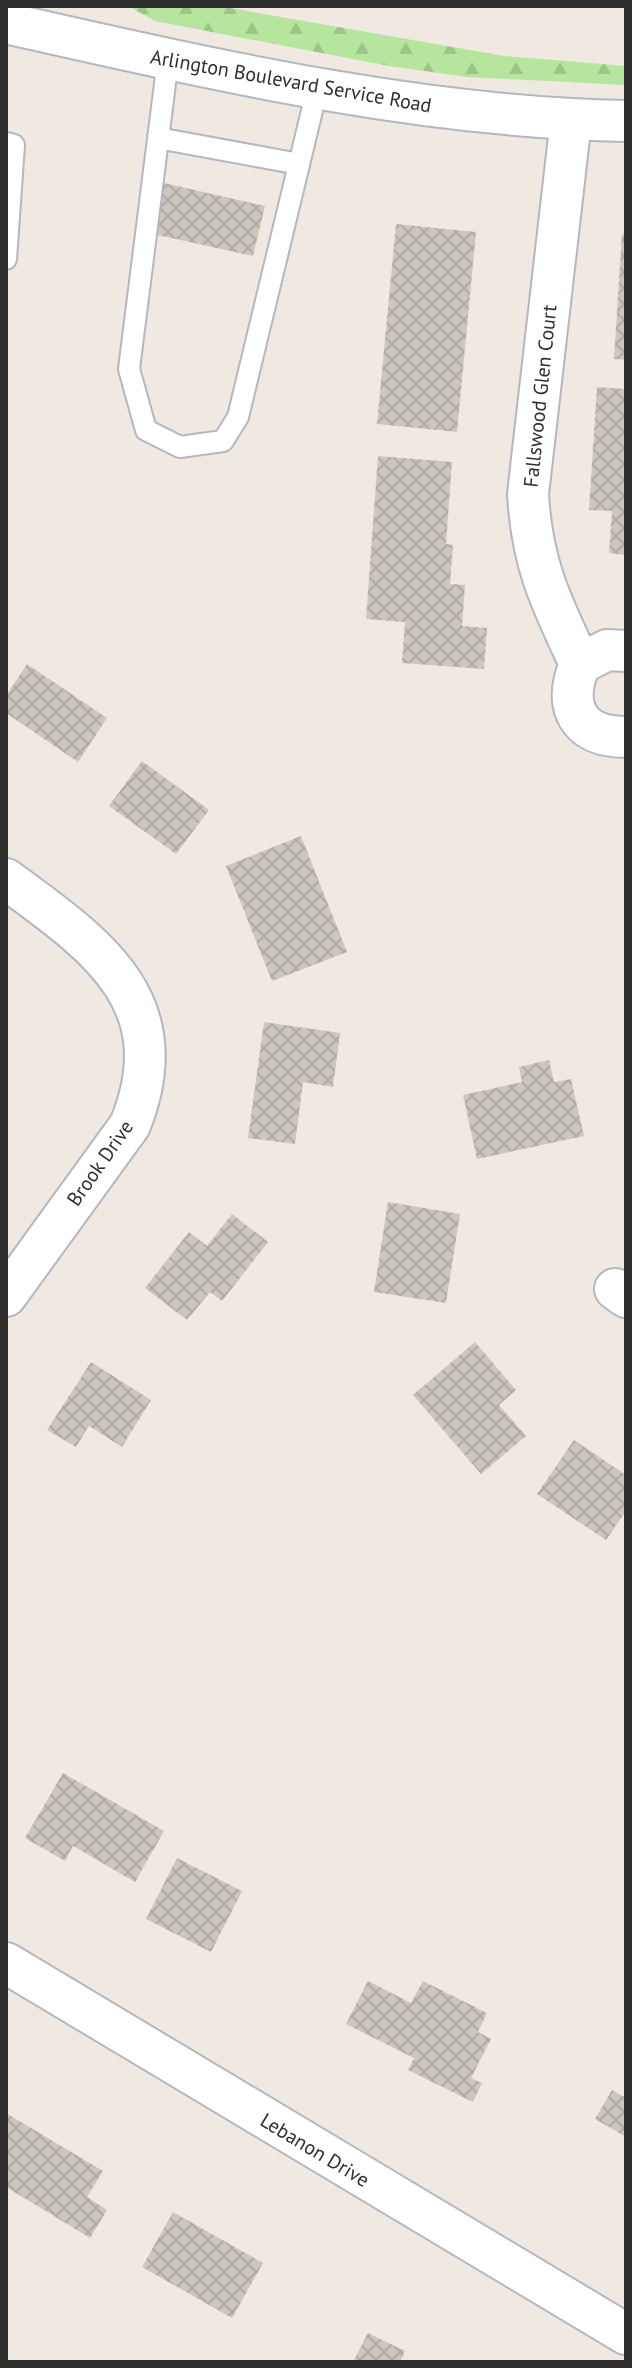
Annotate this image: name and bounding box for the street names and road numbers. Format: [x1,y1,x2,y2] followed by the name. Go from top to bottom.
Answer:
[148,43,434,119] street label: Arlington Boulevard Service Road
[517,303,563,489] street label: Fallswood Glen Court
[61,1115,139,1211] street label: Brook Drive
[256,2107,374,2193] street label: Lebanon Drive

